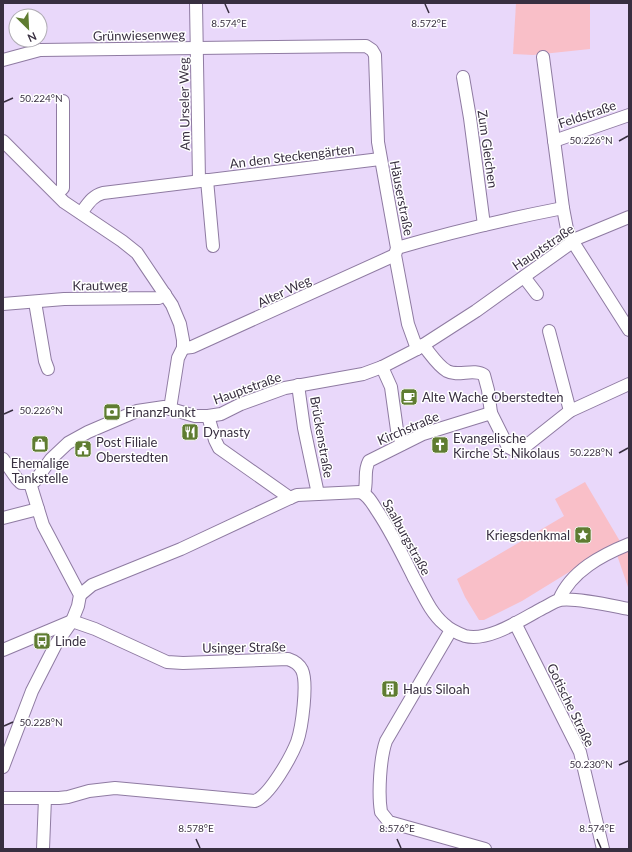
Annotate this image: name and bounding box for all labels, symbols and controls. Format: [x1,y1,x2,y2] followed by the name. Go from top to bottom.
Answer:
[8,8,48,48] north arrow
[211,17,247,29] text: 8.574°E
[411,17,447,29] text: 8.572°E
[93,26,185,44] street label: Grünwiesenweg
[26,30,39,45] text: N
[175,57,193,151] street label: Am Urseler Weg
[19,92,63,104] text: 50.224°N
[556,97,618,131] street label: Feldstraße
[475,109,501,189] street label: Zum Gleichen
[569,134,613,146] text: 50.226°N
[229,140,355,172] street label: An den Steckengärten
[387,159,417,237] street label: Häuserstraße
[509,220,577,274] street label: Hauptstraße
[255,272,314,310] street label: Alter Weg
[72,277,128,293] street label: Krautweg
[211,368,283,408] street label: Hauptstraße
[399,387,419,407] cafe icon: Alte Wache Oberstedten
[422,389,564,405] place label: Alte Wache Oberstedten
[307,395,337,479] street label: Brückenstraße
[102,402,122,422] bank icon: FinanzPunkt
[19,404,63,416] text: 50.226°N
[125,404,196,420] place label: FinanzPunkt
[375,408,441,448] street label: Kirchstraße
[180,422,200,442] restaurant icon: Dynasty
[203,424,251,440] place label: Dynasty
[453,430,560,461] place label: Evangelische Kirche St. Nikolaus
[30,434,50,454] shop icon: Ehemalige Tankstelle
[96,434,168,465] place label: Post Filiale Oberstedten
[430,435,450,455] church icon: Evangelische Kirche St. Nikolaus
[73,439,93,459] public building icon: Post Filiale Oberstedten
[569,446,613,458] text: 50.228°N
[11,455,69,486] place label: Ehemalige Tankstelle
[379,496,435,578] street label: Saalburgstraße
[573,525,593,545] place icon: Kriegsdenkmal
[486,527,570,543] place label: Kriegsdenkmal
[32,631,52,651] bus stop icon: Linde
[55,633,86,649] place label: Linde
[202,638,286,656] street label: Usinger Straße
[544,661,598,749] street label: Gotische Straße
[380,679,400,699] building icon: Haus Siloah
[403,681,470,697] place label: Haus Siloah
[19,716,63,728] text: 50.228°N
[569,758,613,770] text: 50.230°N
[178,822,214,834] text: 8.578°E
[379,822,415,834] text: 8.576°E
[579,822,615,834] text: 8.574°E

